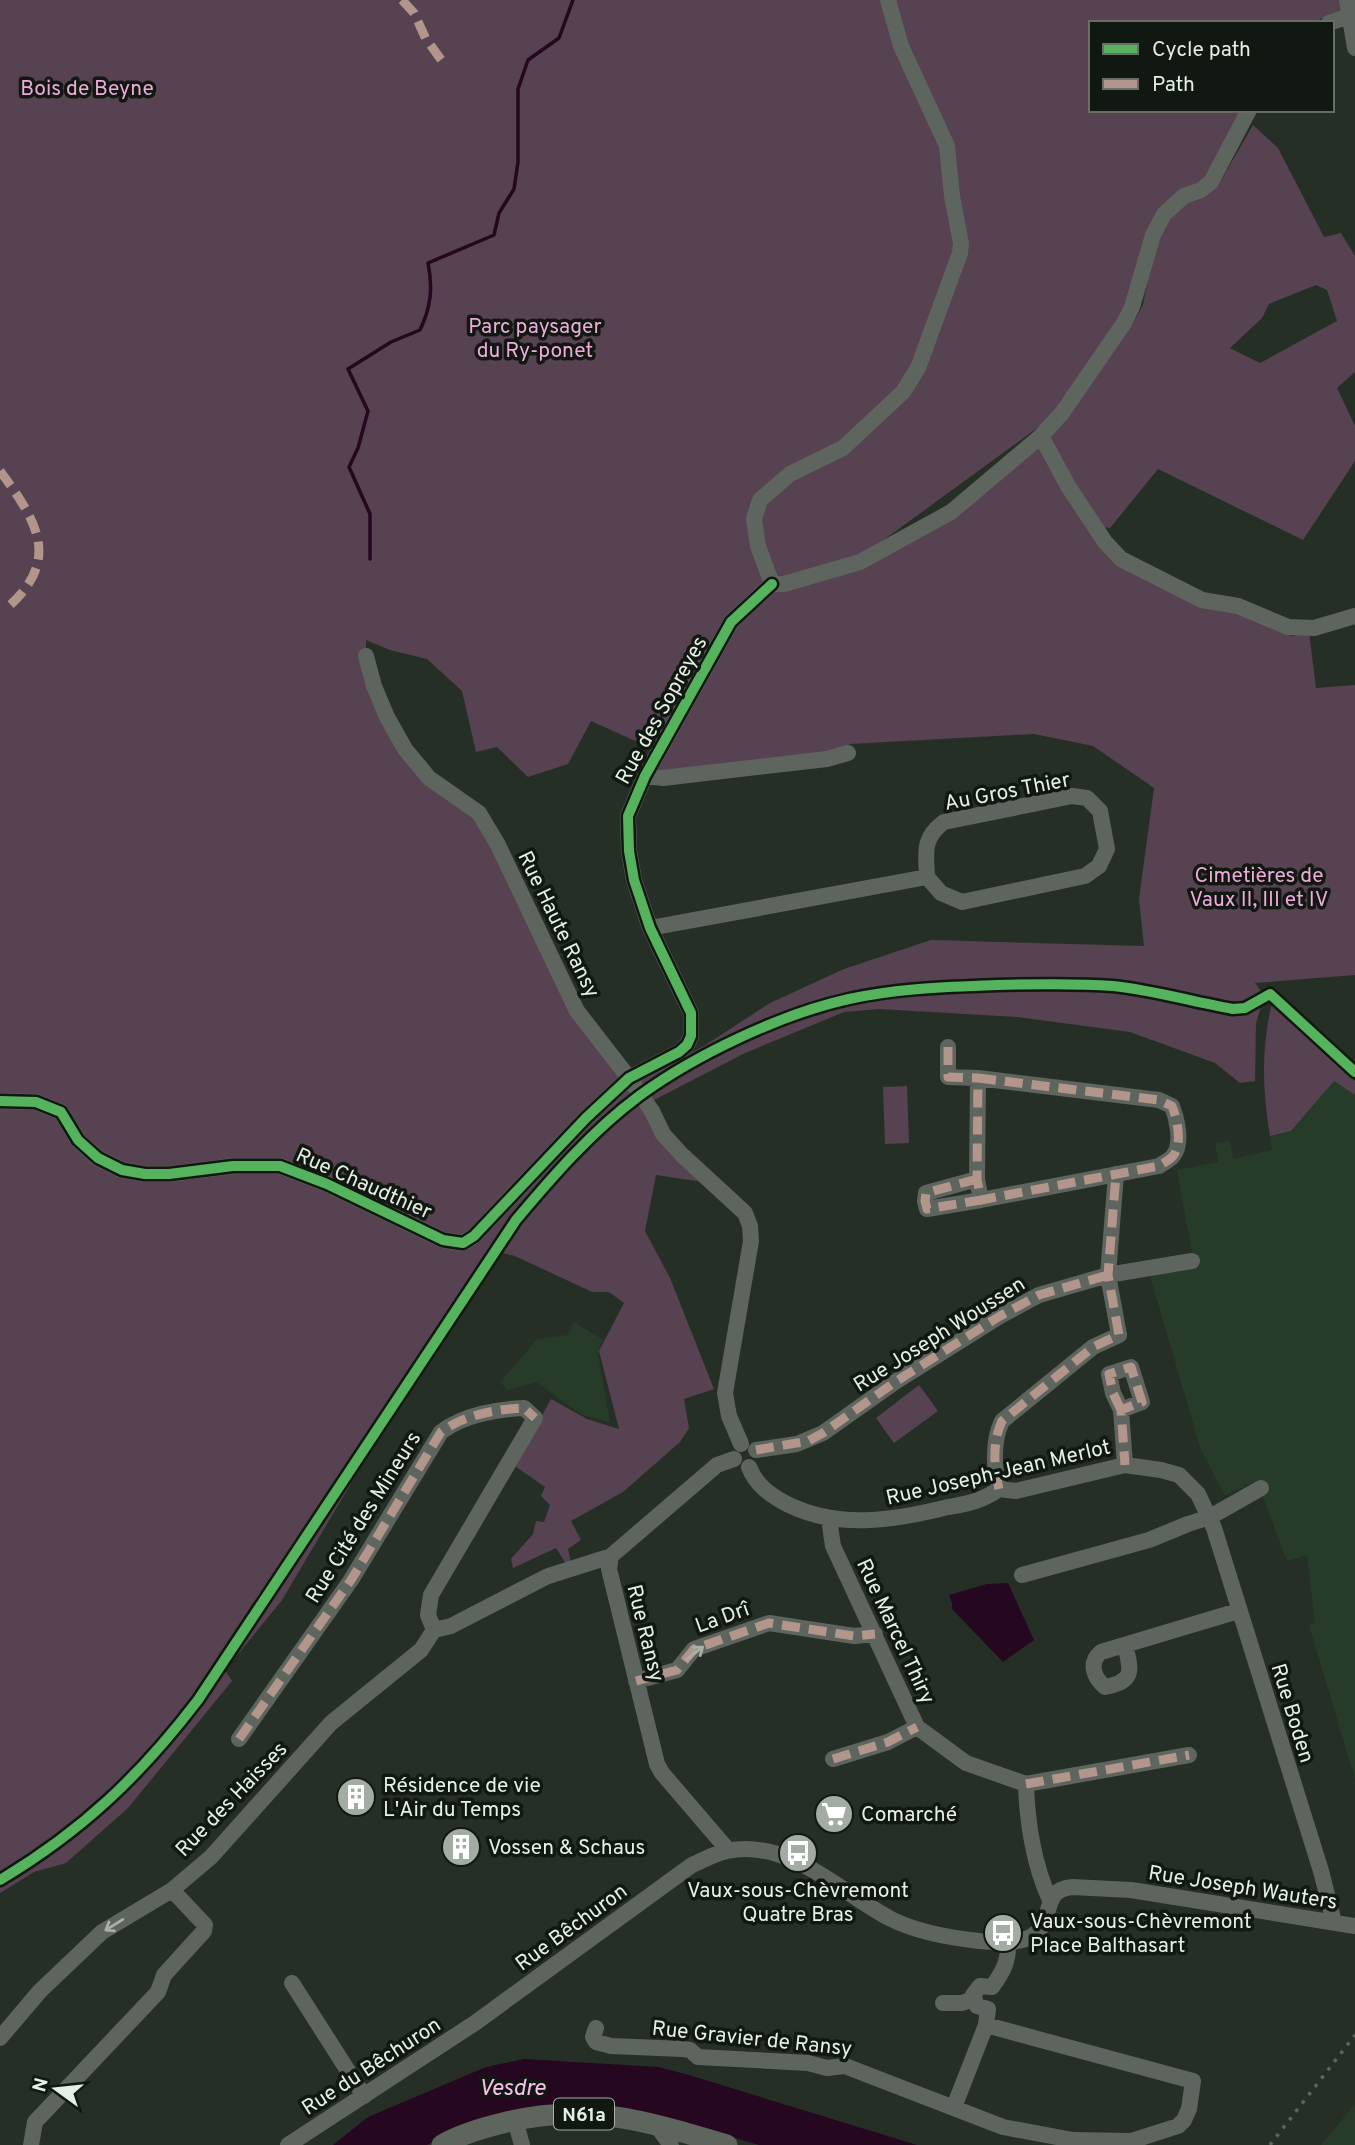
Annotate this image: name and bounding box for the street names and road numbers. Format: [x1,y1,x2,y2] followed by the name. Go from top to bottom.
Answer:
[610,632,714,790] street label: Rue des Sopreyes
[942,767,1072,818] street label: Au Gros Thier
[510,847,605,1002] street label: Rue Haute Ransy
[291,1142,436,1226] street label: Rue Chaudthier
[849,1271,1031,1399] street label: Rue Joseph Woussen
[300,1427,428,1609] street label: Rue Cité des Mineurs
[883,1434,1113,1512] street label: Rue Joseph-Jean Merlot
[849,1555,940,1709] street label: Rue Marcel Thiry
[619,1582,670,1685] street label: Rue Ransy
[692,1596,755,1641] street label: La Drî
[1264,1660,1319,1767] street label: Rue Boden
[170,1737,294,1863] street label: Rue des Haisses
[1146,1860,1339,1917] street label: Rue Joseph Wauters
[511,1878,633,1978] street label: Rue Bêchuron
[297,2012,447,2122] street label: Rue du Bêchuron
[650,2016,853,2063] street label: Rue Gravier de Ransy
[554,2098,614,2130] road number: N61a

